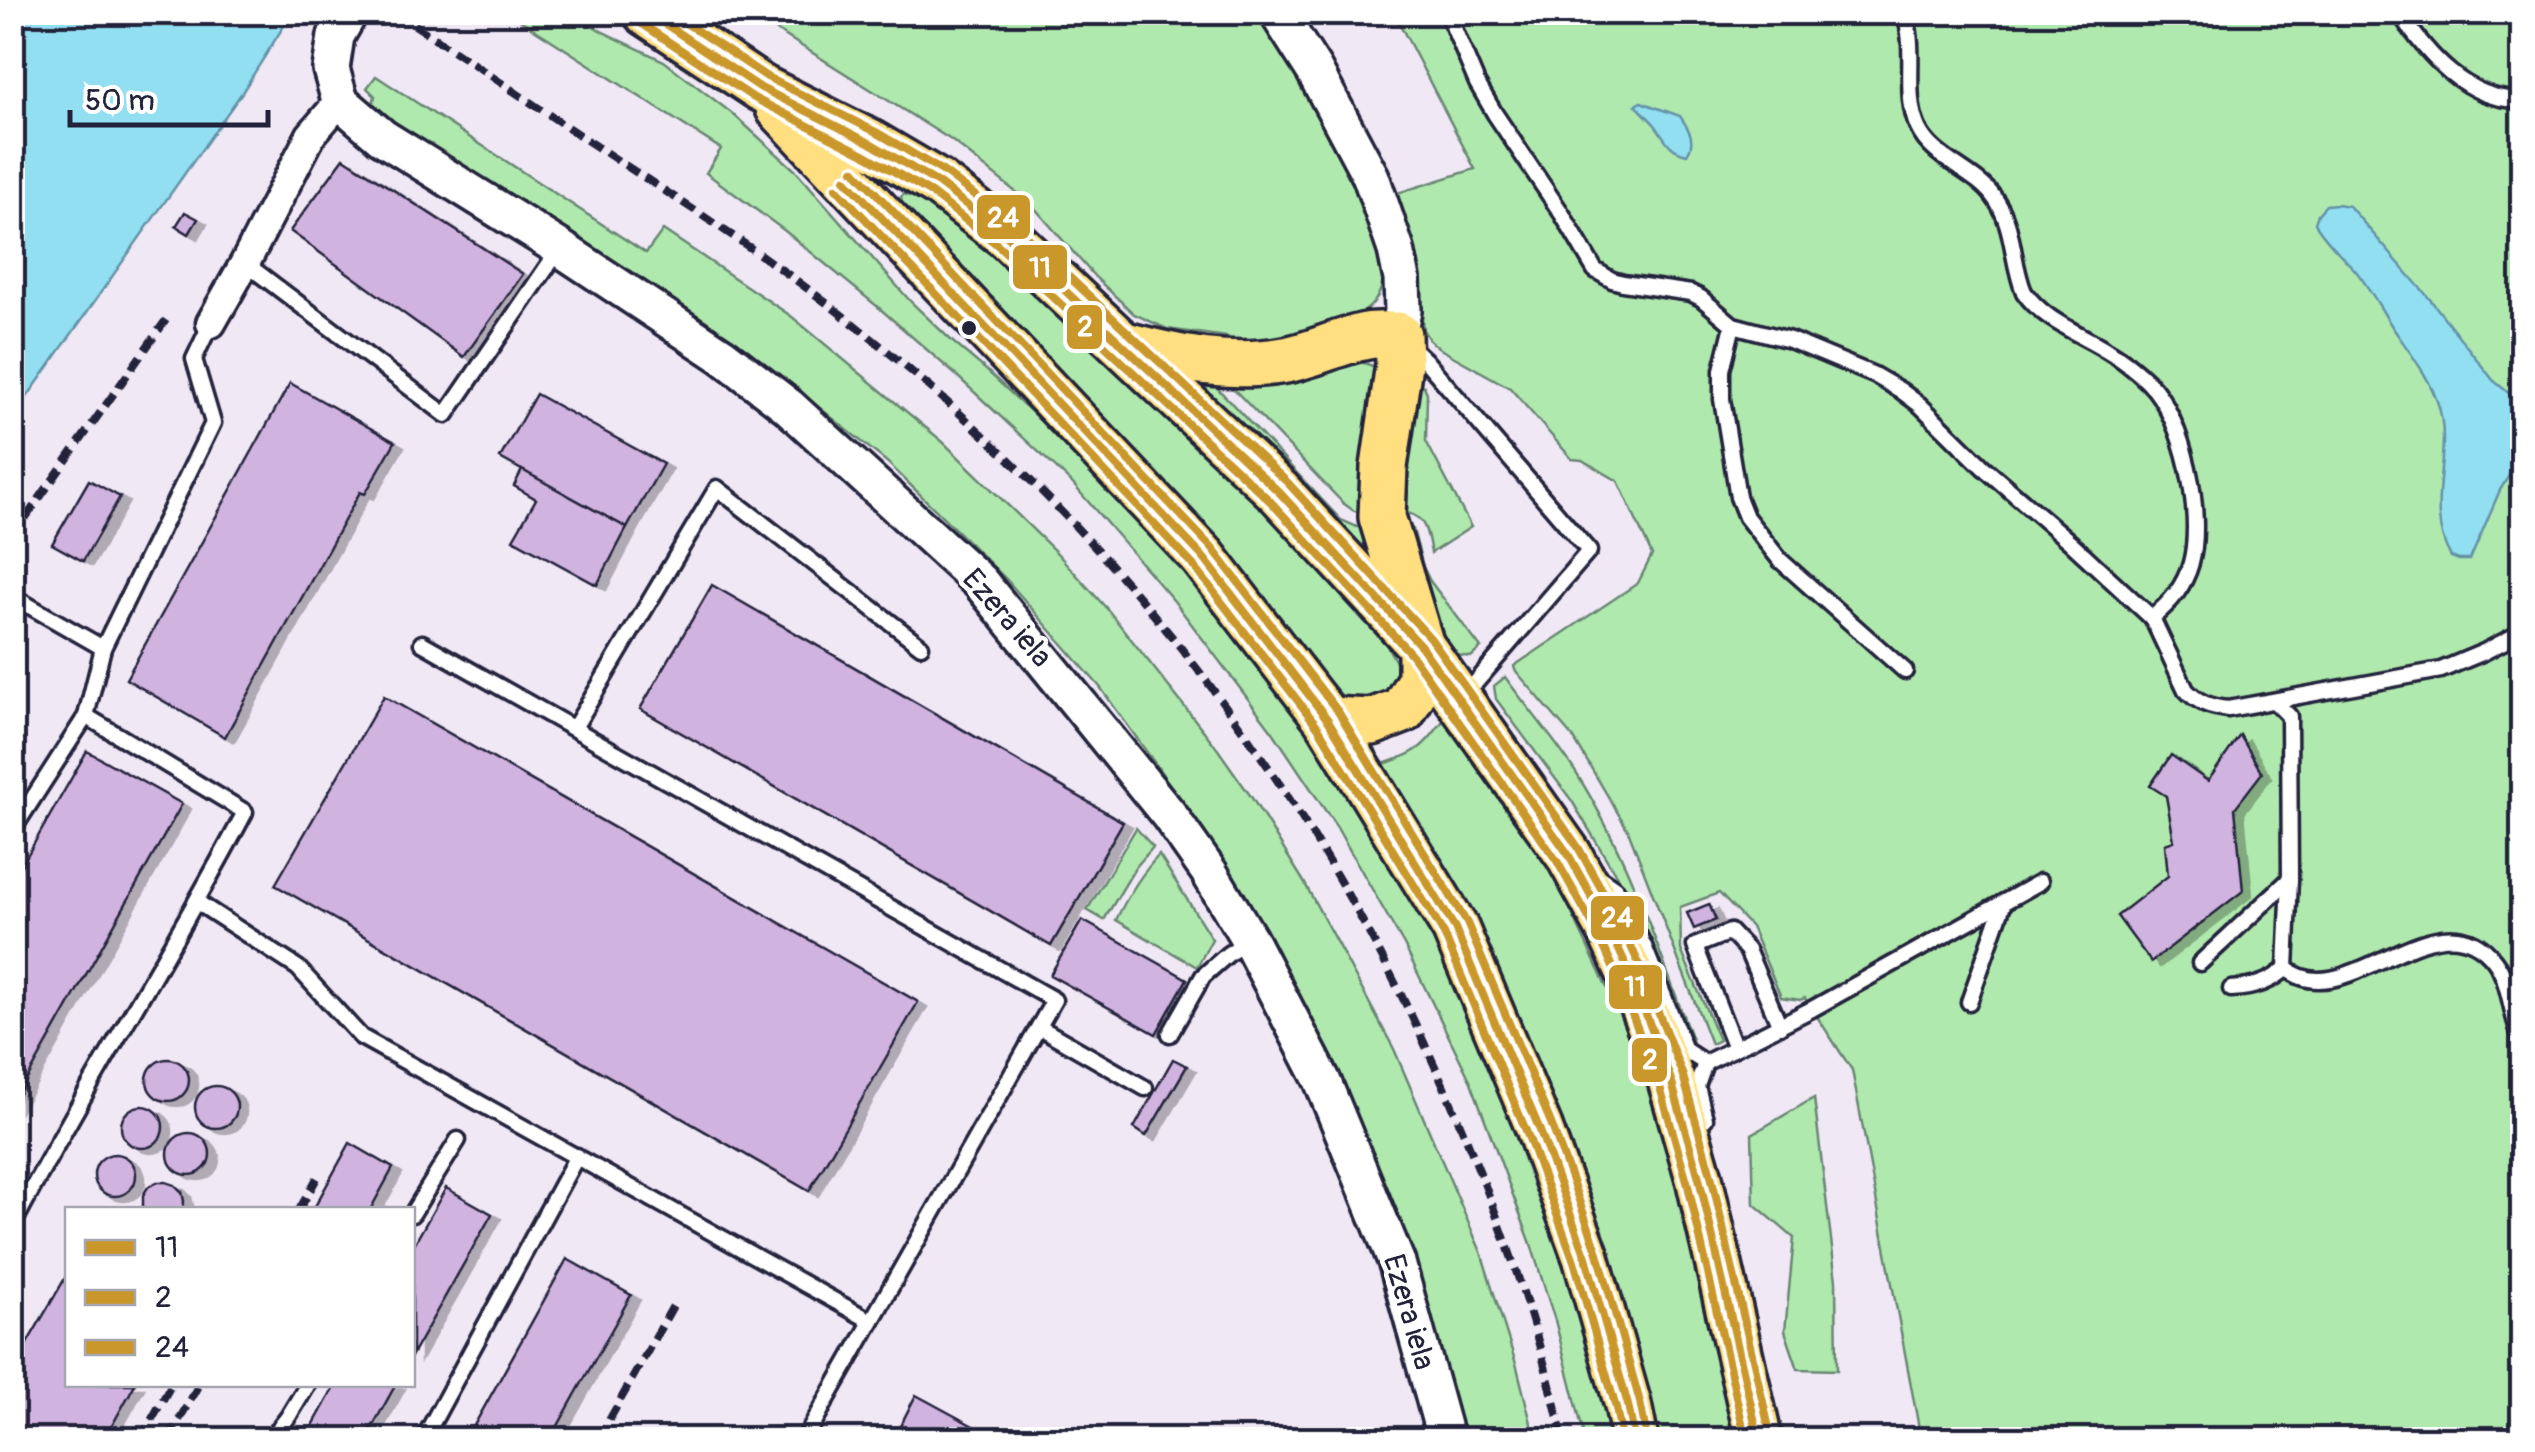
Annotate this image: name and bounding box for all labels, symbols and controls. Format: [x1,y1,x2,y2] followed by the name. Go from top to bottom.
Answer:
[70,65,268,127] scale bar
[85,82,155,119] text: 50 m
[975,193,1032,241] line badge: 24
[987,201,1020,236] text: 24
[1011,243,1069,291] line badge: 11
[1029,251,1051,286] text: 11
[1065,303,1104,351] line badge: 2
[1077,310,1093,345] text: 2
[959,318,979,338] unlabelled marker
[954,561,1060,675] street label: Ezera iela
[1589,894,1646,942] line badge: 24
[1601,901,1634,936] text: 24
[1607,963,1664,1011] line badge: 11
[1624,970,1646,1005] text: 11
[1630,1036,1669,1084] line badge: 2
[1642,1043,1658,1078] text: 2
[65,1207,415,1387] legend
[155,1229,178,1266] text: 11
[1375,1250,1443,1374] street label: Ezera iela
[155,1279,172,1316] text: 2
[155,1329,189,1366] text: 24

